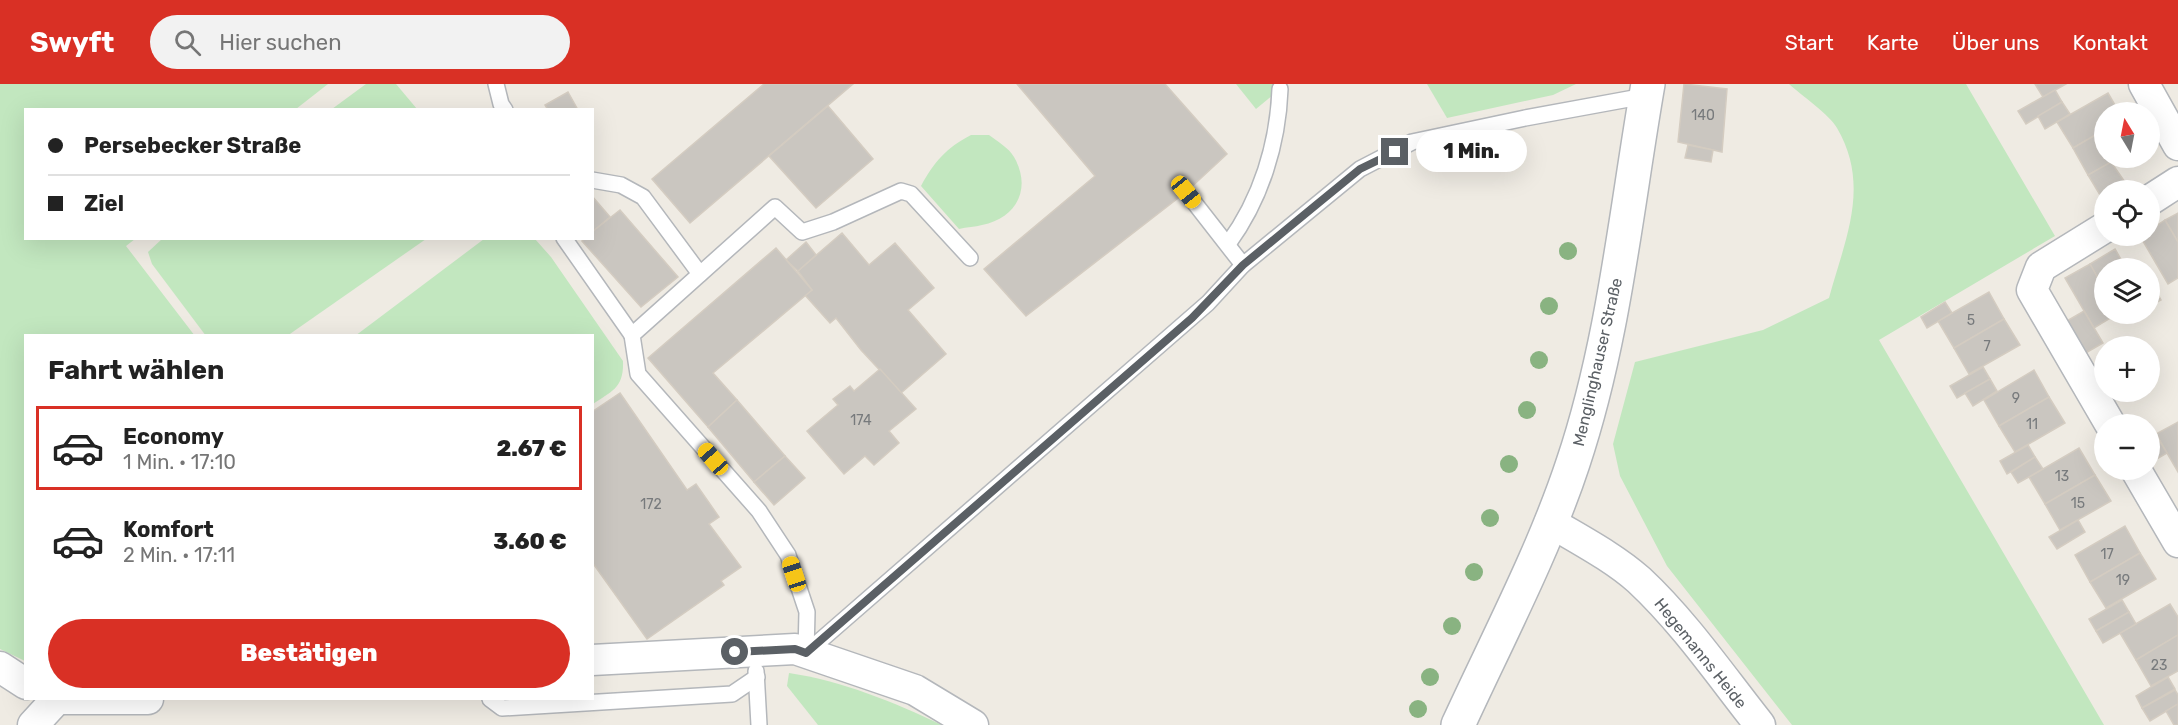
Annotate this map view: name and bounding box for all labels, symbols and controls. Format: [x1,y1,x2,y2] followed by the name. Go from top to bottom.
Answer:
[150,15,570,69] search box
[30,26,114,59] text: Swyft
[171,26,204,59] icon: search
[219,29,342,56] text: Hier suchen
[1785,30,1834,55] text: Start
[1867,30,1919,55] text: Karte
[1952,30,2040,55] text: Über uns
[2073,30,2148,55] text: Kontakt
[2094,102,2160,168] north arrow
[2094,102,2160,480] map controls
[1691,107,1715,124] house number: 140
[1416,131,1527,173] callout: 1 Min.
[84,132,301,159] text: Persebecker Straße
[1381,138,1408,165] route end
[1443,139,1500,163] text: 1 Min.
[1168,172,1204,212] car
[2094,180,2160,246] button: locate
[84,190,124,217] text: Ziel
[2094,258,2160,324] button: layers
[1569,276,1626,448] street label: Menglinghauser Straße
[1967,312,1975,329] house number: 5
[2094,336,2160,402] button: +
[1983,338,1991,355] house number: 7
[48,354,224,386] text: Fahrt wählen
[2012,390,2020,407] house number: 9
[850,412,872,429] house number: 174
[2094,414,2160,480] button: −
[2026,416,2038,433] house number: 11
[51,421,105,475] icon: car
[123,423,224,450] text: Economy
[496,435,567,462] text: 2.67 €
[694,440,732,478] car
[123,450,236,474] text: 1 Min. · 17:10
[2055,468,2069,485] house number: 13
[2071,495,2085,512] house number: 15
[640,496,662,513] house number: 172
[51,514,105,568] icon: car
[123,516,214,543] text: Komfort
[493,528,567,555] text: 3.60 €
[123,543,235,567] text: 2 Min. · 17:11
[2100,546,2114,563] house number: 17
[780,554,808,594] car
[2116,572,2130,589] house number: 19
[1650,594,1751,712] street label: Hegemanns Heide
[48,619,570,688] button: Bestätigen
[721,638,748,665] route start
[2151,657,2167,674] house number: 23

